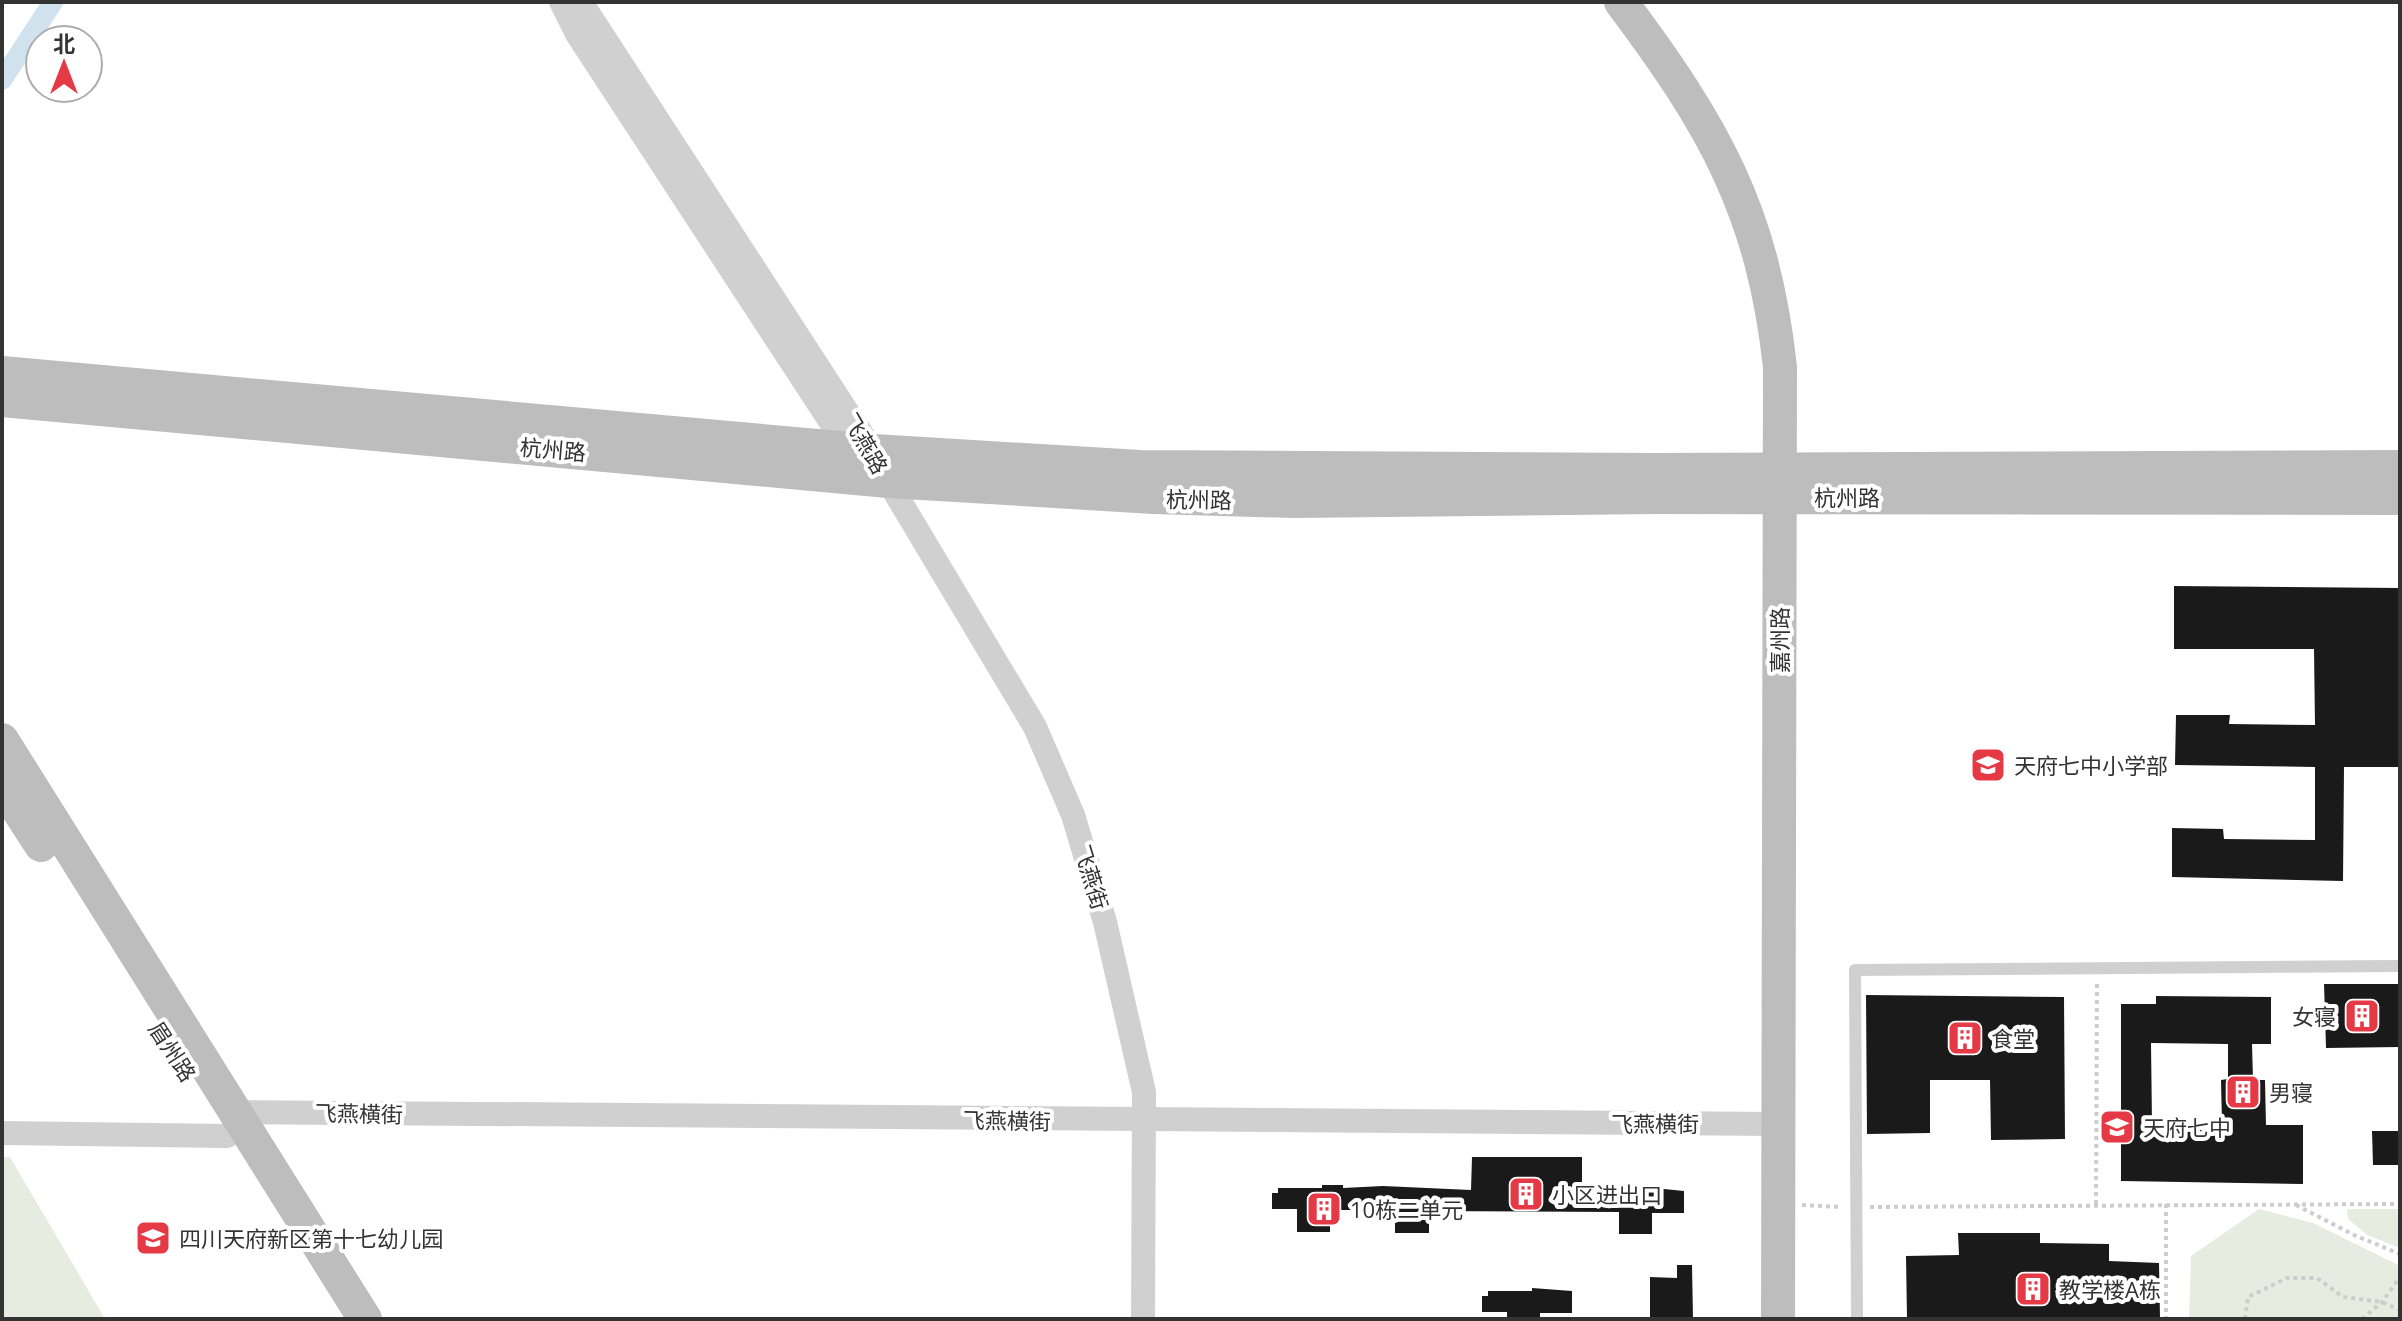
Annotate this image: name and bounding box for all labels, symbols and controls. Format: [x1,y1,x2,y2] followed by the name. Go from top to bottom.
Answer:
[24,24,104,104] north arrow
[53,28,75,58] text: 北
[837,407,895,479] street label: 飞燕路
[519,431,587,467] street label: 杭州路
[1814,482,1880,512] street label: 杭州路
[1166,483,1232,515] street label: 杭州路
[1764,607,1794,673] street label: 嘉州路
[1969,746,2007,784] school or university icon: 天府七中小学部
[2014,750,2168,780] place label: 天府七中小学部
[1068,841,1116,913] street label: 飞燕街
[2343,997,2381,1035] building icon: 女寝
[2292,1001,2336,1031] place label: 女寝
[142,1015,204,1087] street label: 眉州路
[1946,1019,1984,1057] building icon: 食堂
[1991,1023,2035,1053] place label: 食堂
[2224,1073,2262,1111] building icon: 男寝
[2269,1077,2313,1107] place label: 男寝
[315,1097,403,1129] street label: 飞燕横街
[963,1104,1051,1136] street label: 飞燕横街
[1611,1108,1699,1138] street label: 飞燕横街
[2098,1108,2136,1146] school or university icon: 天府七中
[2143,1112,2231,1142] place label: 天府七中
[1507,1175,1545,1213] building icon: 小区进出口
[1552,1179,1662,1209] place label: 小区进出口
[1305,1190,1343,1228] building icon: 10栋二单元
[1350,1194,1463,1224] place label: 10栋二单元
[134,1219,172,1257] school or university icon: 四川天府新区第十七幼儿园
[179,1223,443,1253] place label: 四川天府新区第十七幼儿园
[2014,1270,2052,1308] building icon: 教学楼A栋
[2059,1274,2161,1304] place label: 教学楼A栋

